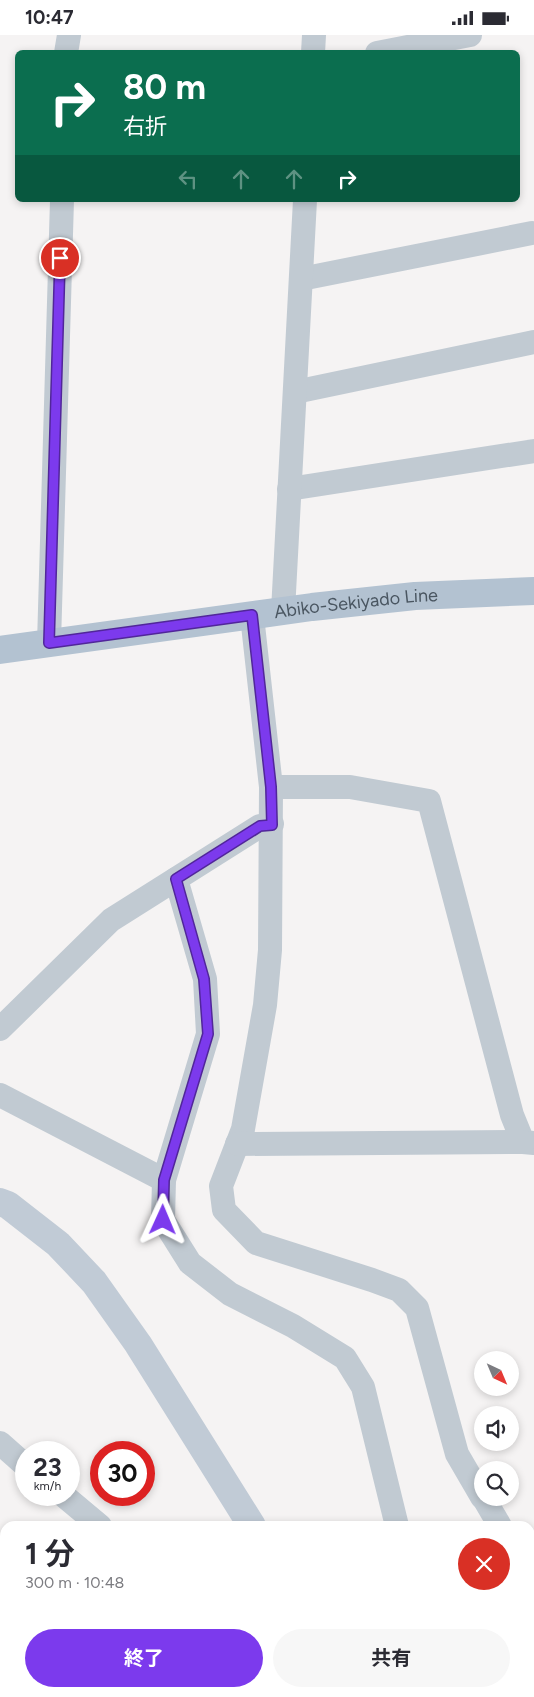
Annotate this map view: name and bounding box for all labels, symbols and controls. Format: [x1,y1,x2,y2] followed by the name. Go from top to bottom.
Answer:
[25,6,74,29] text: 10:47
[123,66,206,108] text: 80 m
[40,70,105,135] icon: right
[123,113,167,140] text: 右折
[174,165,202,193] icon: left
[227,165,255,193] icon: ahead
[280,165,308,193] icon: ahead
[333,165,361,193] icon: right
[39,237,81,279] pin
[46,244,74,272] icon: arrive
[273,584,438,623] street label: Abiko-Sekiyado Line
[136,1193,188,1245] position arrow
[474,1351,519,1396] north arrow
[474,1351,519,1506] map controls
[474,1406,519,1451] button: sound
[90,1441,155,1506] speed limit sign: 30
[33,1452,62,1482] text: 23
[474,1461,519,1506] button: search
[34,1479,61,1493] text: km/h
[25,1535,75,1572] text: 1 分
[458,1538,510,1590] button: close
[25,1573,124,1592] text: 300 m · 10:48
[25,1629,263,1687] button: 終了
[273,1629,510,1687] button: 共有

